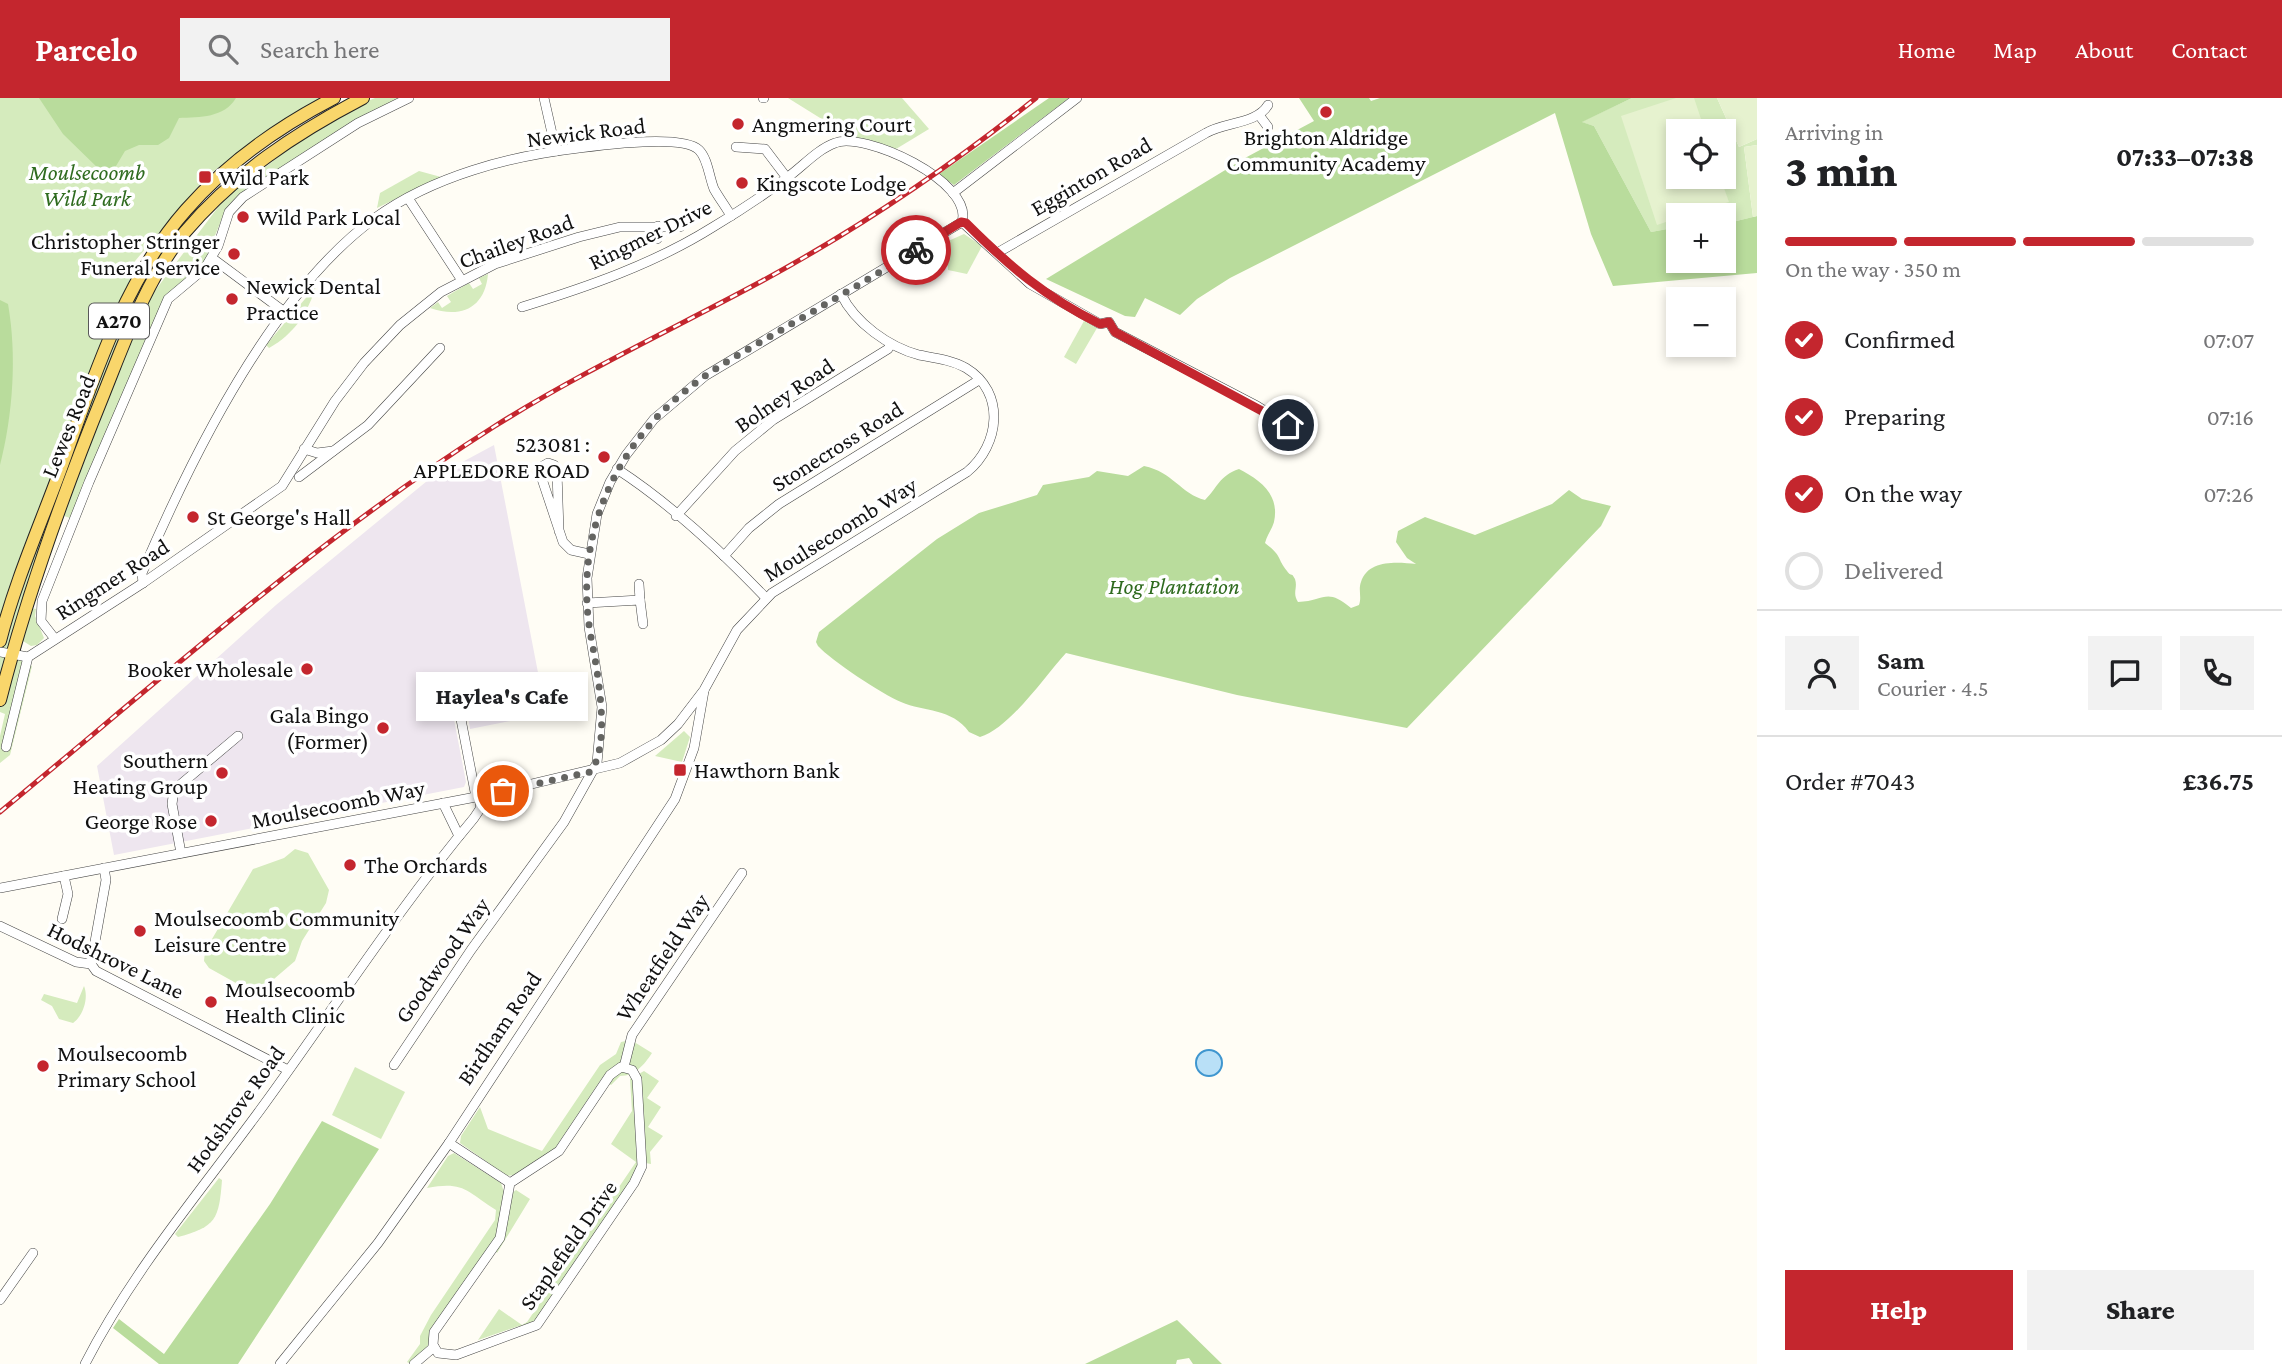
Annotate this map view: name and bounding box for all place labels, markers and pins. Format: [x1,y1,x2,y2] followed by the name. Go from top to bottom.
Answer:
[1318,104,1334,120] marker: Brighton Aldridge Community Academy
[752,111,912,137] place label: Angmering Court
[730,116,746,132] marker: Angmering Court
[1226,124,1426,176] place label: Brighton Aldridge Community Academy
[219,164,309,190] place label: Wild Park
[197,169,213,185] marker: Wild Park
[756,170,906,196] place label: Kingscote Lodge
[734,175,750,191] marker: Kingscote Lodge
[257,204,401,230] place label: Wild Park Local
[235,209,251,225] marker: Wild Park Local
[31,228,220,280] place label: Christopher Stringer Funeral Service
[226,246,242,262] marker: Christopher Stringer Funeral Service
[246,273,381,325] place label: Newick Dental Practice
[224,291,240,307] marker: Newick Dental Practice
[1258,395,1318,455] pin
[413,431,590,483] place label: 523081 : APPLEDORE ROAD
[596,449,612,465] marker: 523081 : APPLEDORE ROAD
[207,504,351,530] place label: St George's Hall
[185,509,201,525] marker: St George's Hall
[127,656,293,682] place label: Booker Wholesale
[299,661,315,677] marker: Booker Wholesale
[417,672,589,721] callout: Haylea's Cafe
[269,702,369,755] place label: Gala Bingo (Former)
[375,720,391,736] marker: Gala Bingo (Former)
[73,747,208,799] place label: Southern Heating Group
[694,757,839,783] place label: Hawthorn Bank
[473,761,533,821] pin
[672,762,688,778] marker: Hawthorn Bank
[214,765,230,781] marker: Southern Heating Group
[85,808,197,834] place label: George Rose
[203,813,219,829] marker: George Rose
[364,852,488,878] place label: The Orchards
[342,857,358,873] marker: The Orchards
[154,905,400,957] place label: Moulsecoomb Community Leisure Centre
[132,923,148,939] marker: Moulsecoomb Community Leisure Centre
[225,976,355,1028] place label: Moulsecoomb Health Clinic
[203,994,219,1010] marker: Moulsecoomb Health Clinic
[57,1040,196,1092] place label: Moulsecoomb Primary School
[35,1058,51,1074] marker: Moulsecoomb Primary School

